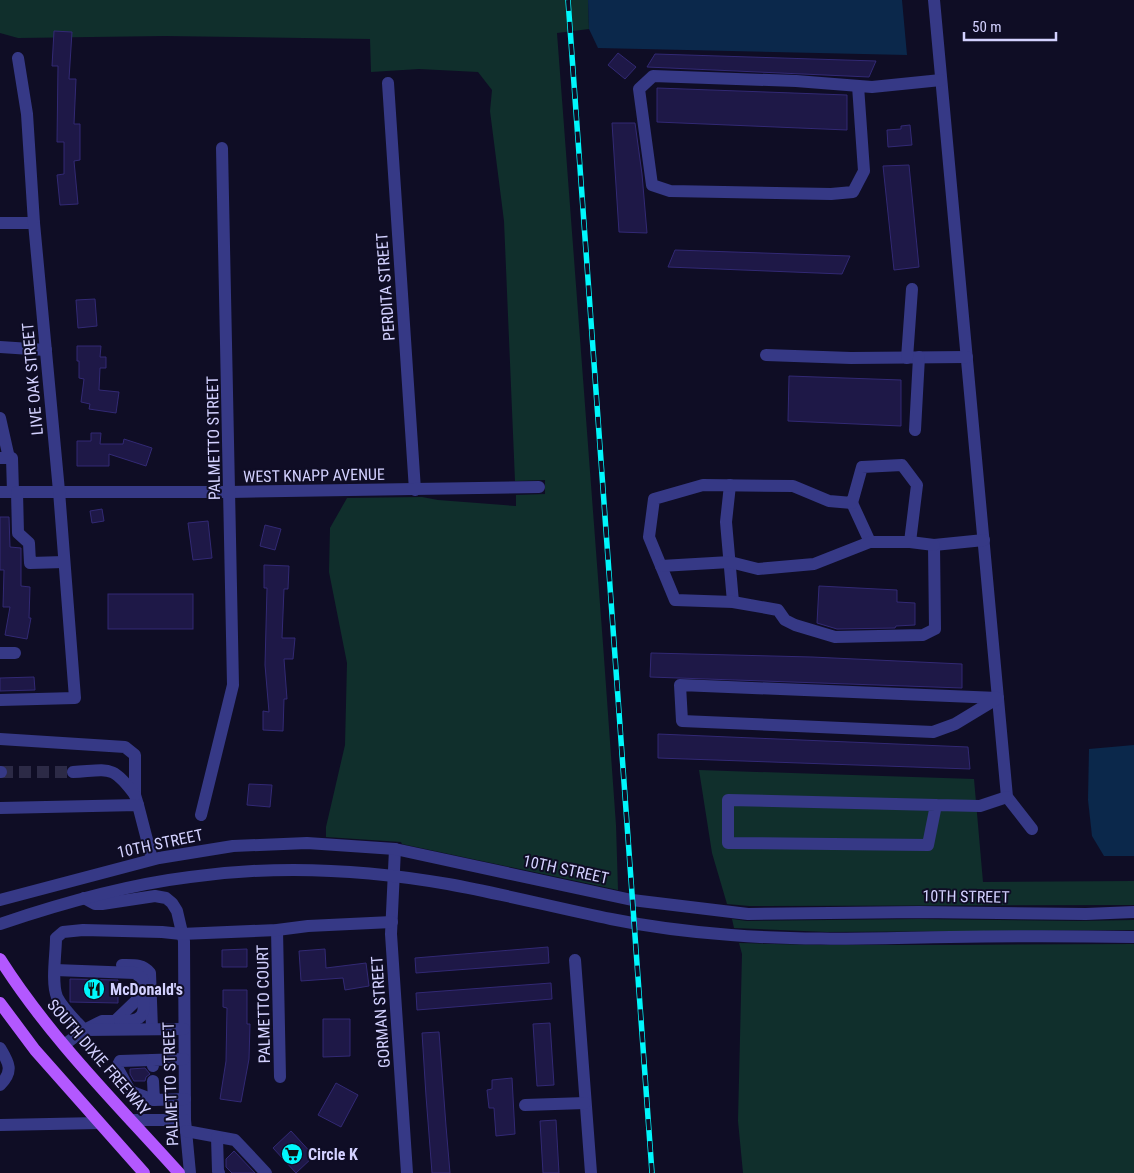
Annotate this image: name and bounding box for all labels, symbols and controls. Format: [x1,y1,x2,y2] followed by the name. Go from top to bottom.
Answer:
[964,10,1056,42] scale bar
[972,18,1002,36] text: 50 m
[372,232,399,342] street label: PERDITA STREET
[18,322,47,436] street label: LIVE OAK STREET
[203,376,224,500] street label: PALMETTO STREET
[243,465,385,486] street label: WEST KNAPP AVENUE
[115,825,205,862] street label: 10TH STREET
[521,851,611,888] street label: 10TH STREET
[922,886,1010,907] street label: 10TH STREET
[253,945,274,1063] street label: PALMETTO COURT
[367,955,394,1069] street label: GORMAN STREET
[82,977,106,1001] restaurant icon: McDonald's
[110,980,183,999] place label: McDonald's
[43,995,155,1120] street label: SOUTH DIXIE FREEWAY
[159,1022,182,1146] street label: PALMETTO STREET
[280,1142,304,1166] supermarket icon: Circle K
[308,1145,358,1164] place label: Circle K

